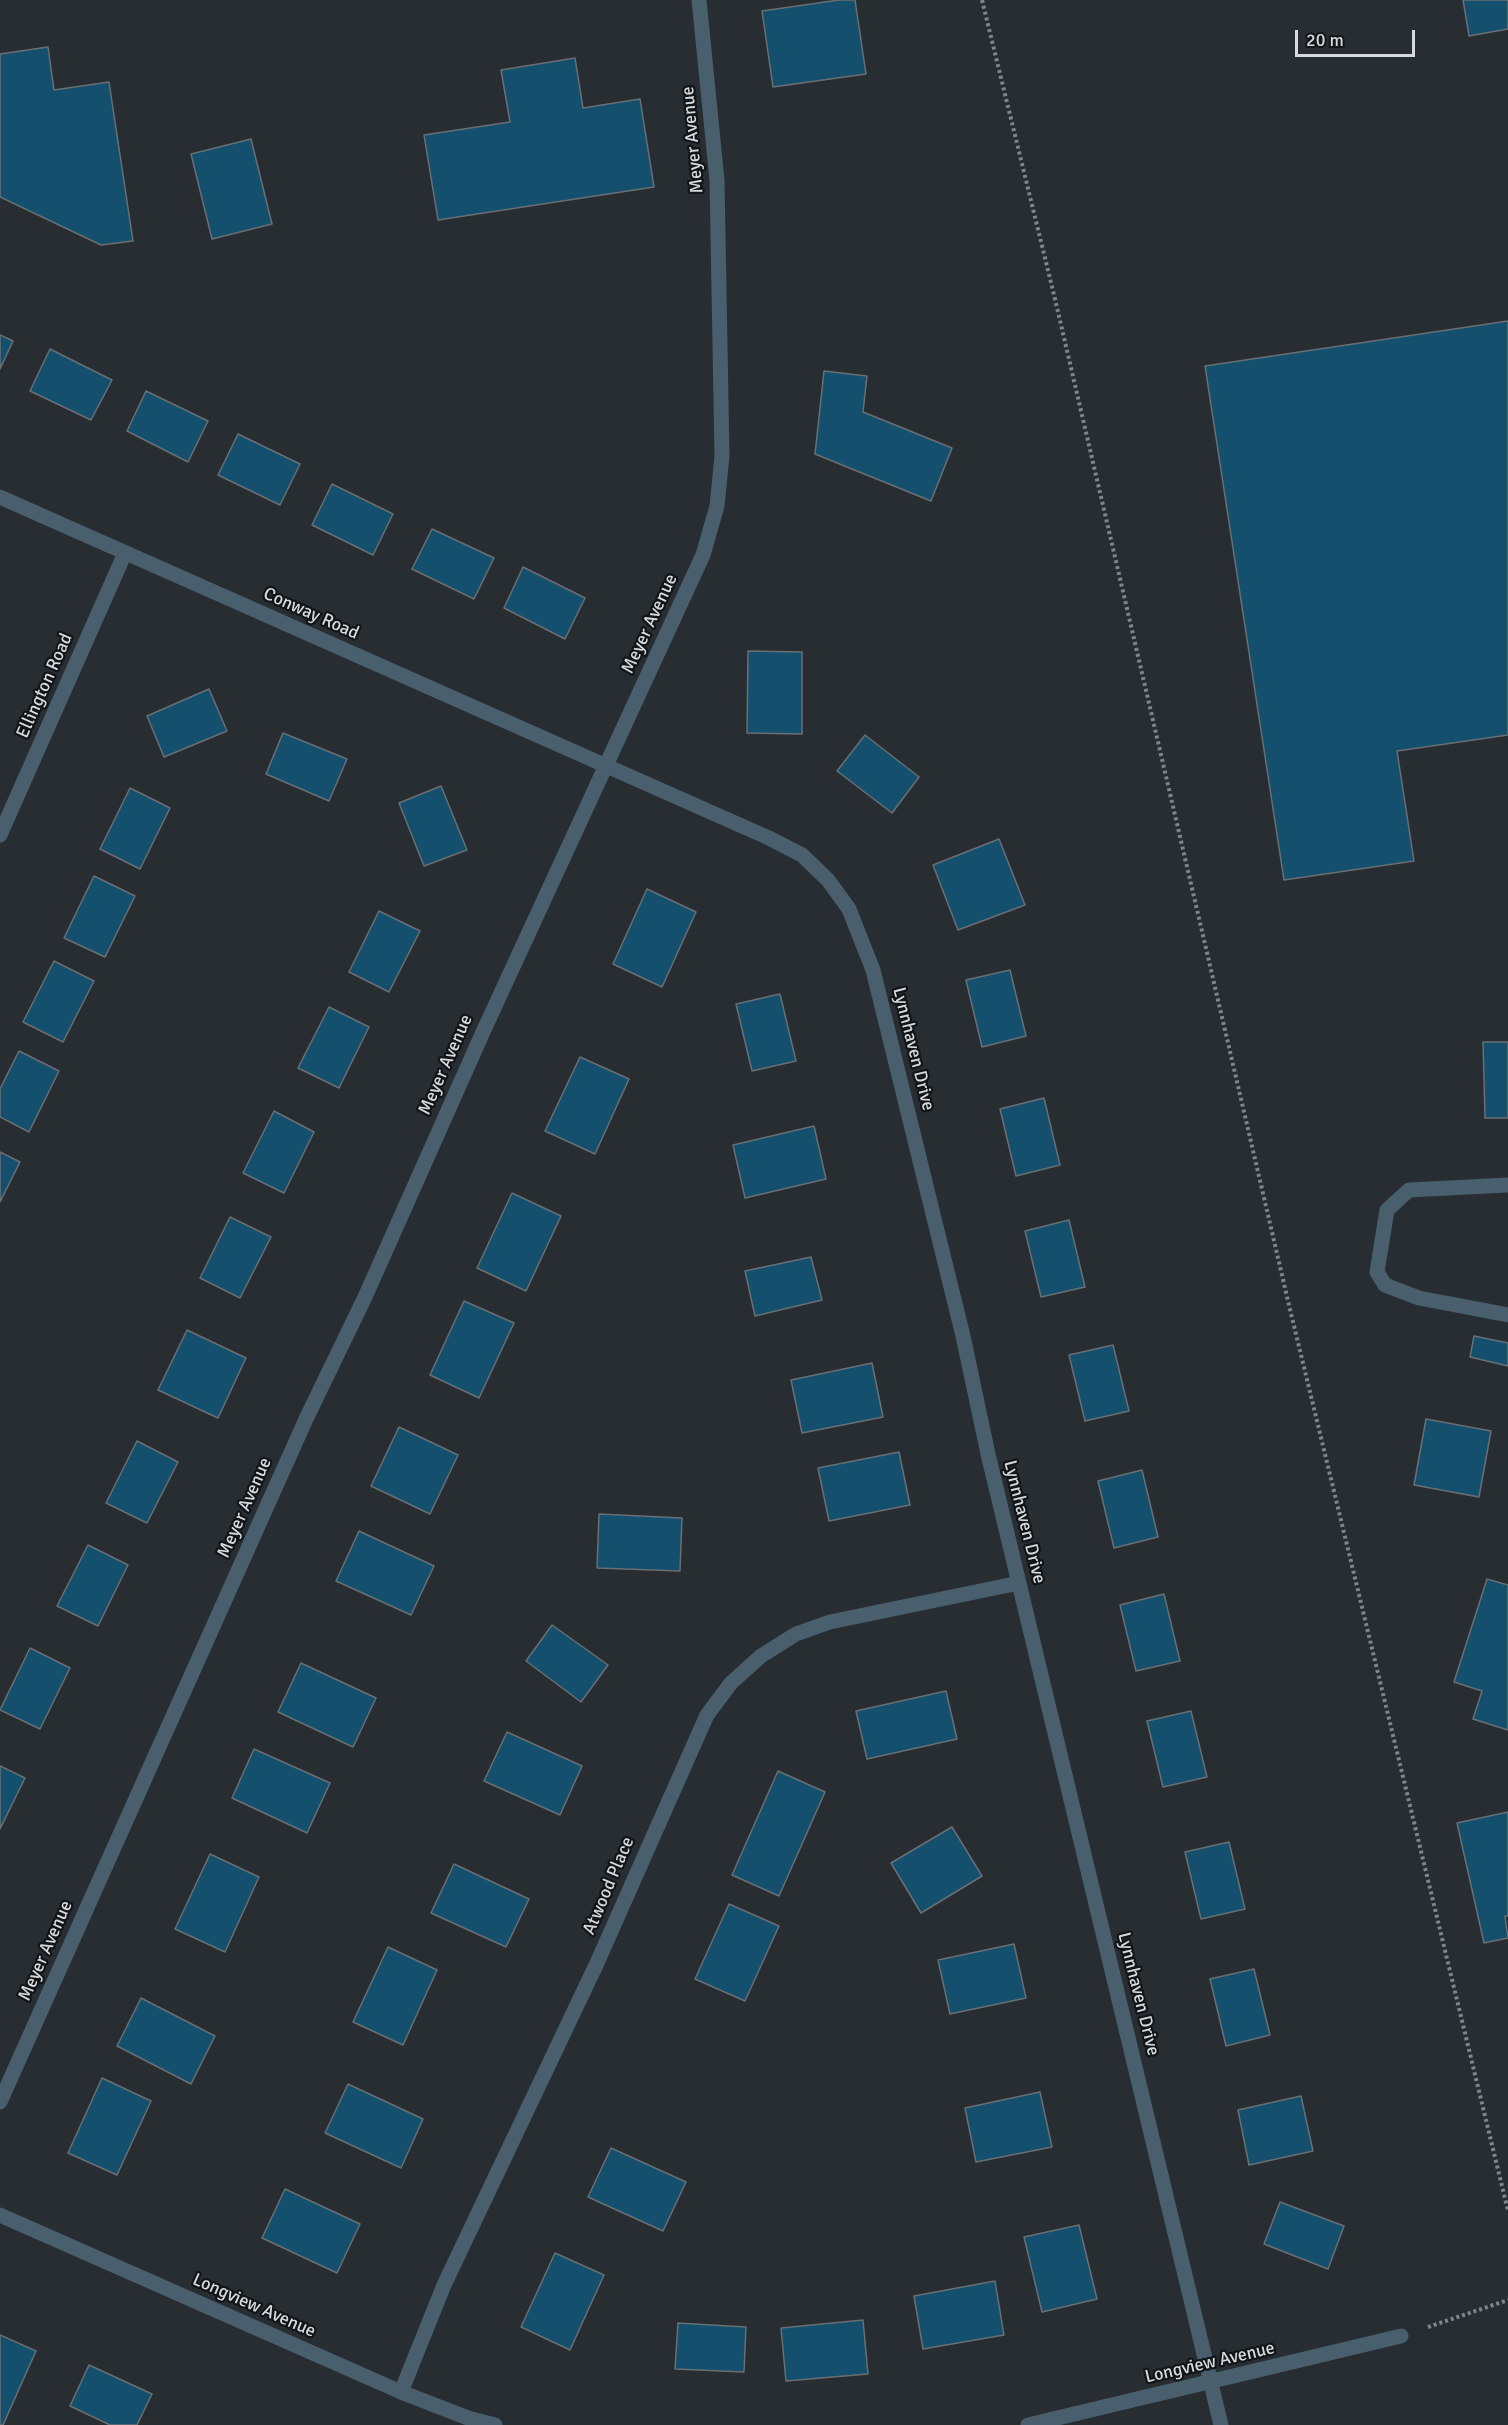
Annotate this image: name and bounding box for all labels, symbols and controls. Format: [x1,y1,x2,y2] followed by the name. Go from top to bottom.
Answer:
[1298,18,1418,56] scale bar
[1306,29,1344,51] text: 20 m
[678,86,708,194] street label: Meyer Avenue
[618,571,682,677] street label: Meyer Avenue
[260,583,362,645] street label: Conway Road
[12,630,78,742] street label: Ellington Road
[887,985,939,1113] street label: Lynnhaven Drive
[414,1012,478,1118] street label: Meyer Avenue
[213,1455,277,1561] street label: Meyer Avenue
[998,1458,1050,1586] street label: Lynnhaven Drive
[579,1834,639,1938] street label: Atwood Place
[14,1898,78,2004] street label: Meyer Avenue
[1112,1930,1164,2058] street label: Lynnhaven Drive
[189,2269,319,2343] street label: Longview Avenue
[1143,2338,1277,2388] street label: Longview Avenue

